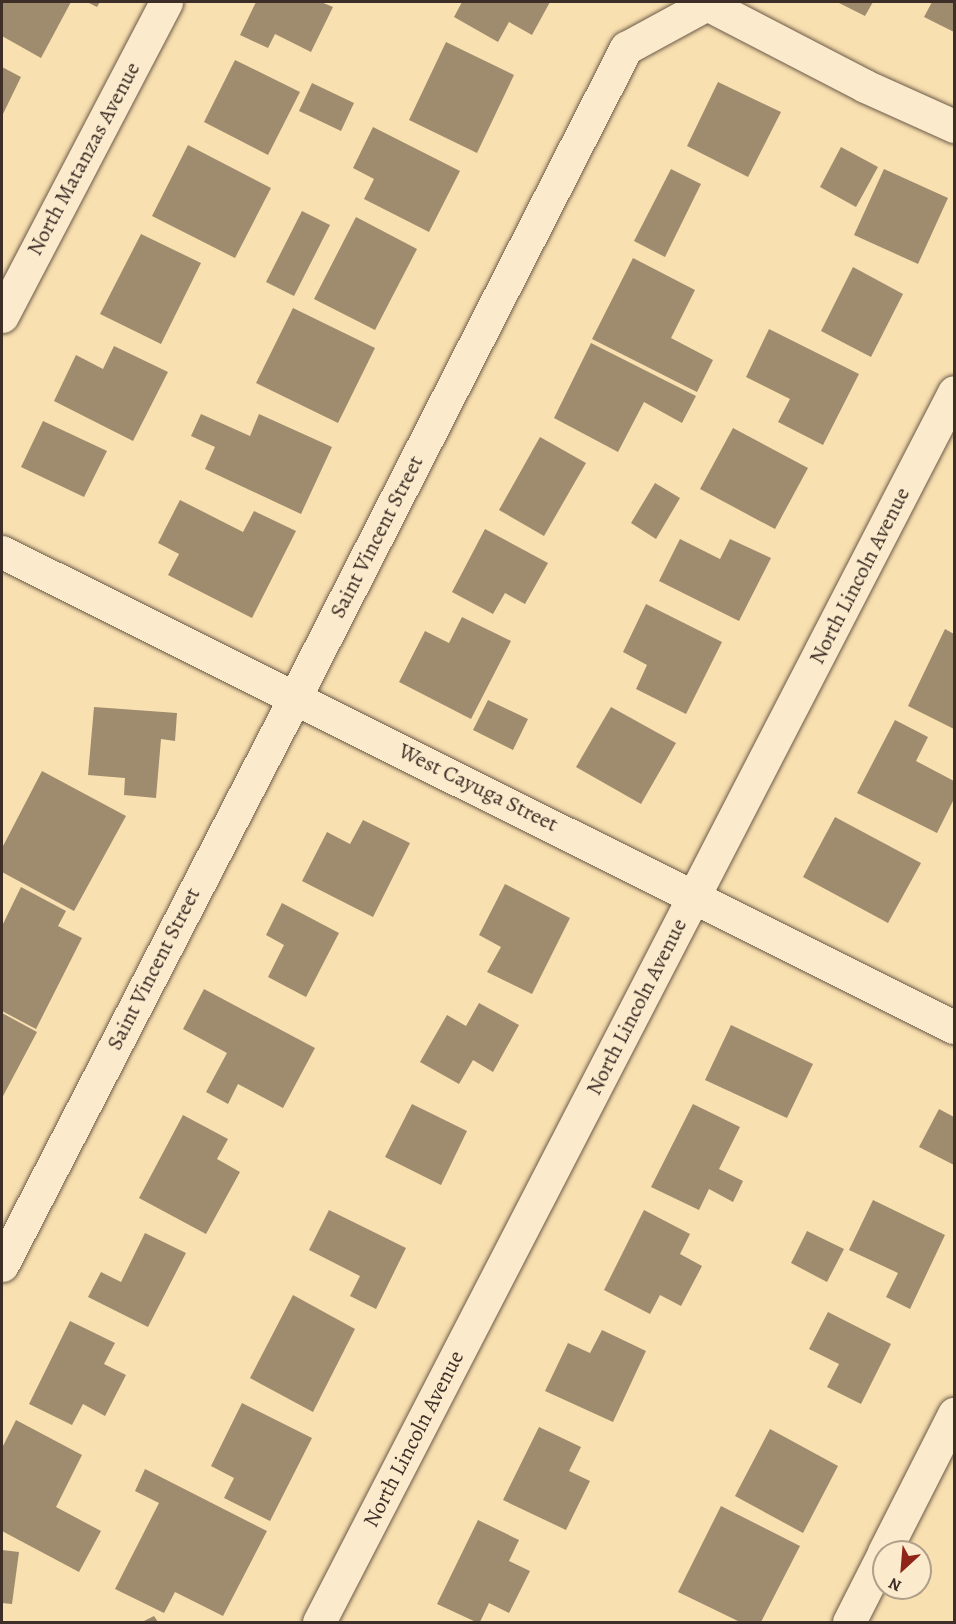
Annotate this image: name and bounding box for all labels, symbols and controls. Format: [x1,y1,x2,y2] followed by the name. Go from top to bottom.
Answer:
[22,58,146,260] street label: North Matanzas Avenue
[325,451,429,623] street label: Saint Vincent Street
[804,483,916,669] street label: North Lincoln Avenue
[394,738,562,838] street label: West Cayuga Street
[102,883,206,1055] street label: Saint Vincent Street
[581,914,693,1100] street label: North Lincoln Avenue
[358,1346,470,1532] street label: North Lincoln Avenue
[872,1540,932,1600] north arrow
[885,1572,905,1597] text: N

